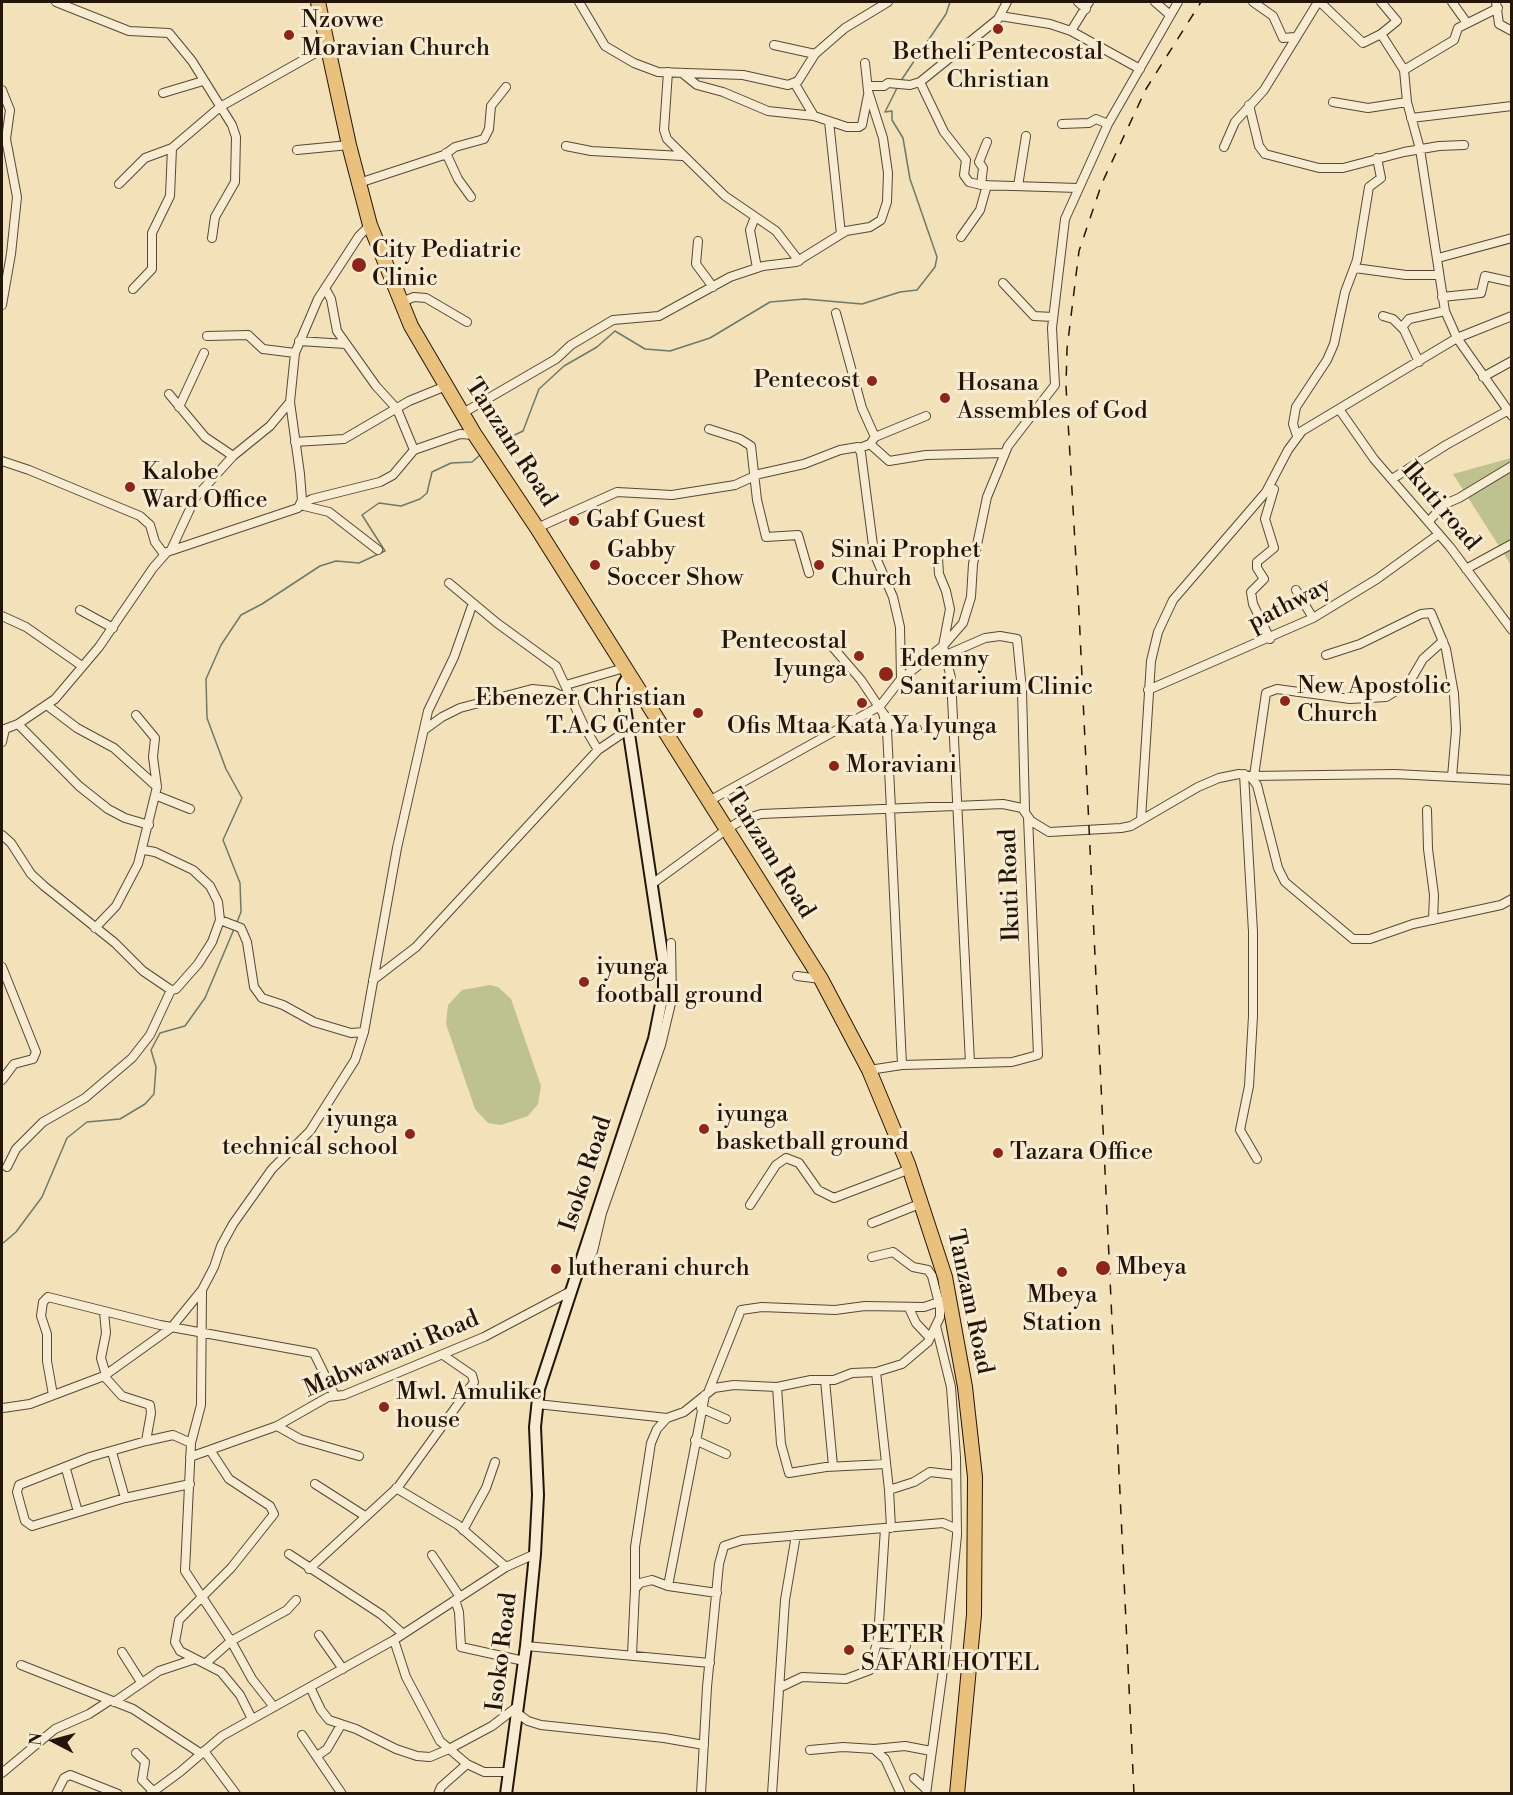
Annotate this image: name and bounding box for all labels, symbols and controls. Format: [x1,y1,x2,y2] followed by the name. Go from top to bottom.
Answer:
[301,7,490,63] place label: Nzovwe Moravian Church
[991,22,1005,36] marker: Betheli Pentecostal Christian
[282,28,296,42] marker: Nzovwe Moravian Church
[893,39,1103,95] place label: Betheli Pentecostal Christian
[372,237,521,293] place label: City Pediatric Clinic
[350,256,368,274] marker: City Pediatric Clinic
[753,367,860,395] place label: Pentecost
[957,370,1148,426] place label: Hosana Assembles of God
[458,373,562,513] street label: Tanzam Road
[865,374,879,388] marker: Pentecost
[938,391,952,405] marker: Hosana Assembles of God
[1395,457,1485,557] street label: Ikuti road
[142,459,268,515] place label: Kalobe Ward Office
[123,480,137,494] marker: Kalobe Ward Office
[586,507,706,535] place label: Gabf Guest
[567,514,581,528] marker: Gabf Guest
[607,537,744,593] place label: Gabby Soccer Show
[831,537,981,593] place label: Sinai Prophet Church
[588,558,602,572] marker: Gabby Soccer Show
[812,558,826,572] marker: Sinai Prophet Church
[1244,572,1336,638] street label: pathway
[721,628,847,684] place label: Pentecostal Iyunga
[900,646,1093,702] place label: Edemny Sanitarium Clinic
[852,649,866,663] marker: Pentecostal Iyunga
[877,665,895,683] marker: Edemny Sanitarium Clinic
[1297,673,1451,729] place label: New Apostolic Church
[475,685,686,741] place label: Ebenezer Christian T.A.G Center
[1278,694,1292,708] marker: New Apostolic Church
[855,696,869,710] marker: Ofis Mtaa Kata Ya Iyunga
[691,706,705,720] marker: Ebenezer Christian T.A.G Center
[727,713,997,741] place label: Ofis Mtaa Kata Ya Iyunga
[846,752,957,780] place label: Moraviani
[827,759,841,773] marker: Moraviani
[718,784,820,924] street label: Tanzam Road
[995,828,1027,942] street label: Ikuti Road
[596,954,763,1010] place label: iyunga football ground
[577,975,591,989] marker: iyunga football ground
[716,1101,909,1157] place label: iyunga basketball ground
[222,1106,398,1162] place label: iyunga technical school
[555,1113,619,1235] street label: Isoko Road
[697,1122,711,1136] marker: iyunga basketball ground
[403,1127,417,1141] marker: iyunga technical school
[1010,1139,1153,1167] place label: Tazara Office
[991,1146,1005,1160] marker: Tazara Office
[940,1227,998,1377] street label: Tanzam Road
[1116,1254,1187,1282] place label: Mbeya
[568,1255,750,1283] place label: lutherani church
[1094,1259,1112,1277] marker: Mbeya
[549,1262,563,1276] marker: lutherani church
[1055,1265,1069,1279] marker: Mbeya Station
[1022,1282,1102,1338] place label: Mbeya Station
[300,1305,484,1405] street label: Mabwawani Road
[396,1379,542,1435] place label: Mwl. Amulike house
[377,1400,391,1414] marker: Mwl. Amulike house
[481,1591,525,1713] street label: Isoko Road
[861,1622,1039,1678] place label: PETER SAFARI HOTEL
[842,1643,856,1657] marker: PETER SAFARI HOTEL
[24,1711,84,1771] north arrow
[25,1732,47,1746] text: N

